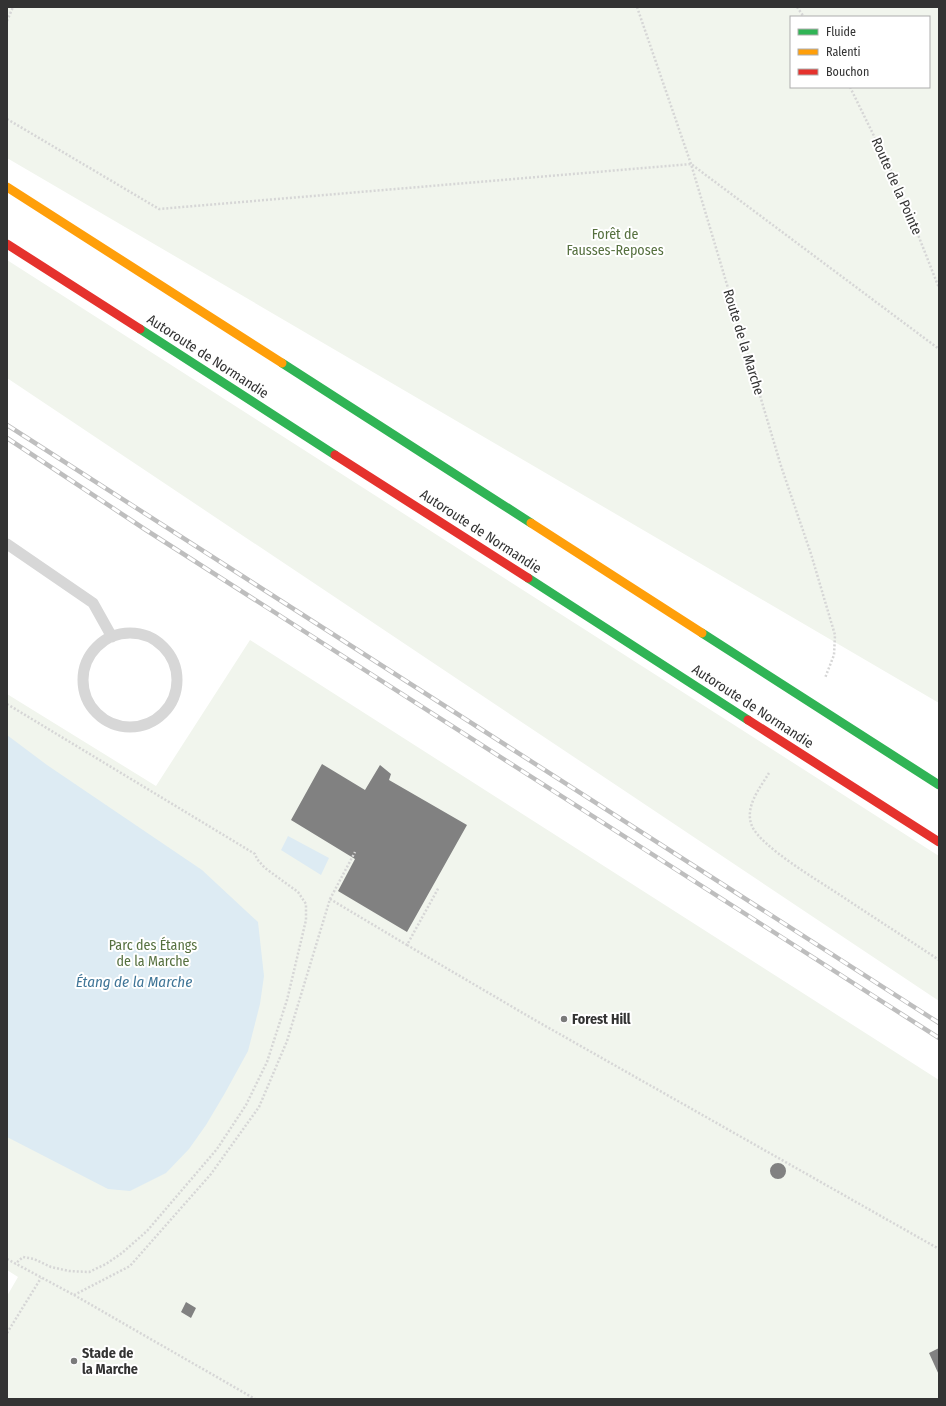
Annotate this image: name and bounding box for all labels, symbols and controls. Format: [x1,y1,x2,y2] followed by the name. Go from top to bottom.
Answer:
[790,16,930,88] legend
[826,25,856,39] text: Fluide
[826,45,861,59] text: Ralenti
[826,65,869,79] text: Bouchon
[868,135,926,238] street label: Route de la Pointe
[566,226,664,259] park label: Forêt de Fausses-Reposes
[719,287,768,397] street label: Route de la Marche
[144,311,272,402] street label: Autoroute de Normandie
[417,486,545,577] street label: Autoroute de Normandie
[689,661,817,752] street label: Autoroute de Normandie
[109,936,197,970] park label: Parc des Étangs de la Marche
[76,973,192,991] water label: Étang de la Marche
[572,1011,631,1028] place label: Forest Hill
[559,1014,569,1024] marker: Forest Hill
[82,1345,138,1378] place label: Stade de la Marche
[69,1356,79,1366] marker: Stade de la Marche

